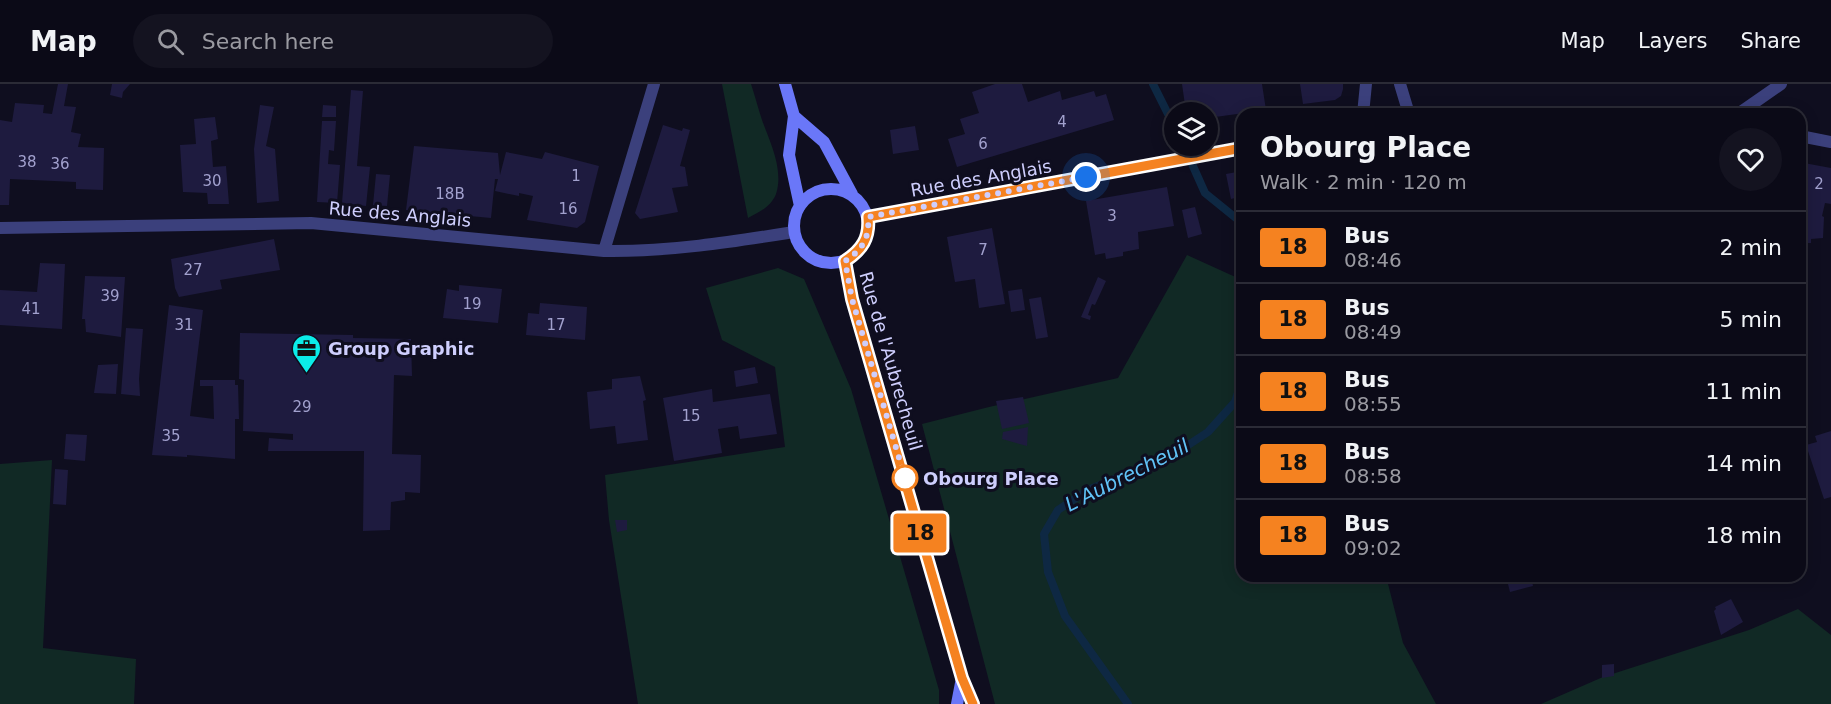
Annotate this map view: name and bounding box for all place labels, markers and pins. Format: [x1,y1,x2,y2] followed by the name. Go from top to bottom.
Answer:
[291,332,323,374] office icon: Group Graphic
[328,338,474,359] place label: Group Graphic
[892,465,918,491] marker: Obourg Place
[923,468,1059,489] place label: Obourg Place

